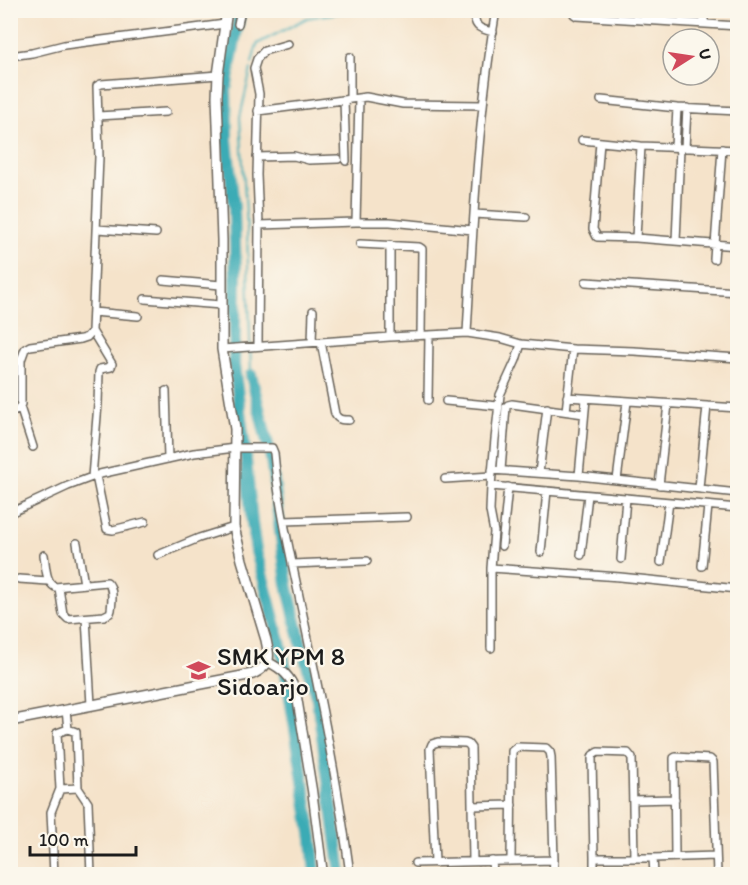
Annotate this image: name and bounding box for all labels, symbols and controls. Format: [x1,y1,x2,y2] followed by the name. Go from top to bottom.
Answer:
[661,27,721,87] north arrow
[695,47,716,61] text: U
[217,640,345,702] place label: SMK YPM 8 Sidoarjo
[186,658,212,684] school or university icon: SMK YPM 8 Sidoarjo
[30,819,136,857] scale bar
[39,829,89,851] text: 100 m

